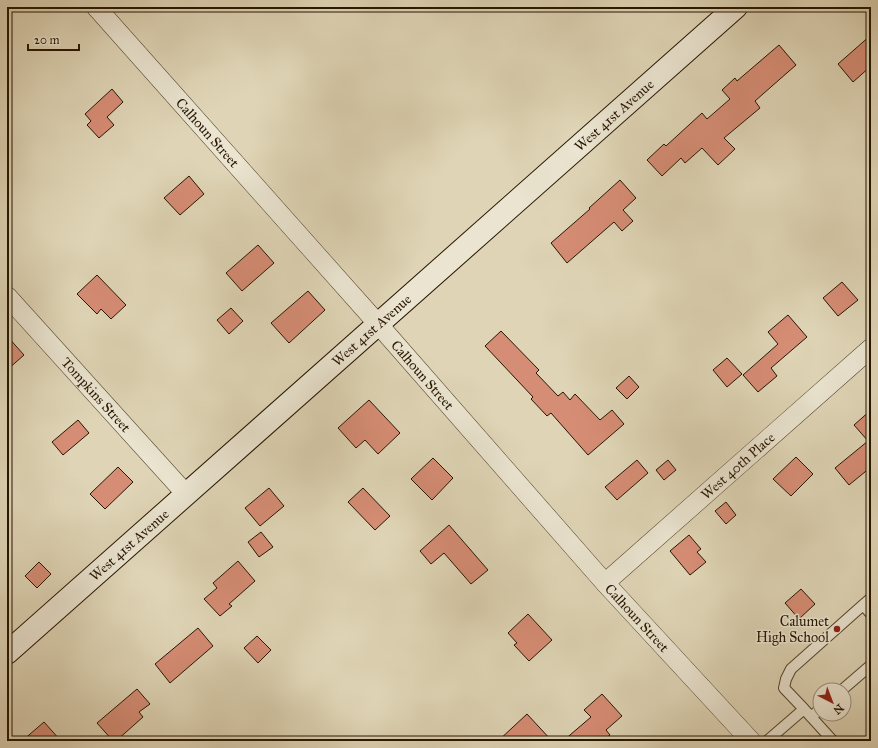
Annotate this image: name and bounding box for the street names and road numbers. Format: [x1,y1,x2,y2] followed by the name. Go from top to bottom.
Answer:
[571,76,658,155] street label: West 41st Avenue
[172,95,243,171] street label: Calhoun Street
[329,291,415,370] street label: West 41st Avenue
[387,337,457,414] street label: Calhoun Street
[58,354,134,436] street label: Tompkins Street
[698,429,779,503] street label: West 40th Place
[86,506,173,585] street label: West 41st Avenue
[601,580,673,656] street label: Calhoun Street

